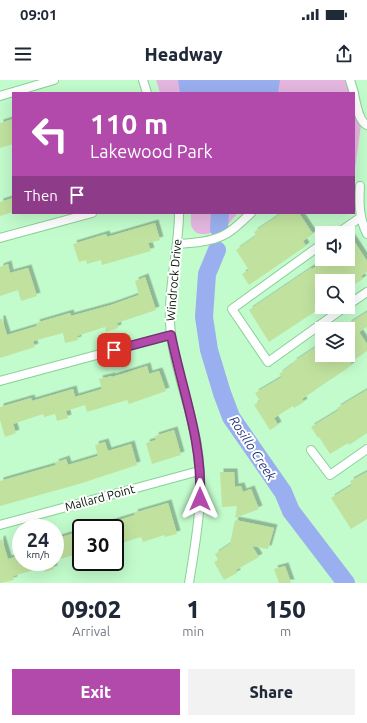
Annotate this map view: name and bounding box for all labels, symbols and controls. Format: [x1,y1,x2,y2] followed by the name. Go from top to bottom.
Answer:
[20,6,58,23] text: 09:01
[12,43,34,65] icon: menu
[333,43,355,65] icon: share
[144,44,223,64] text: Headway
[24,108,76,160] icon: left
[90,108,168,139] text: 110 m
[90,141,213,161] text: Lakewood Park
[66,184,88,206] icon: arrive
[24,187,58,204] text: Then
[315,226,355,362] map controls
[315,226,355,266] button: sound
[163,238,184,322] street label: Windrock Drive
[315,274,355,314] button: search
[315,322,355,362] button: layers
[97,333,131,367] pin
[103,339,125,361] icon: arrive
[227,413,279,483] water label: Rosillo Creek
[179,478,221,520] position arrow
[63,482,137,513] street label: Mallard Point
[72,519,124,571] speed limit sign: 30
[27,528,49,551] text: 24
[26,549,50,560] text: km/h
[61,596,121,623] text: 09:02
[186,596,200,623] text: 1
[265,596,306,623] text: 150
[72,624,110,638] text: Arrival
[182,624,204,638] text: min
[280,624,291,638] text: m
[12,669,180,715] button: Exit
[188,669,355,715] button: Share

